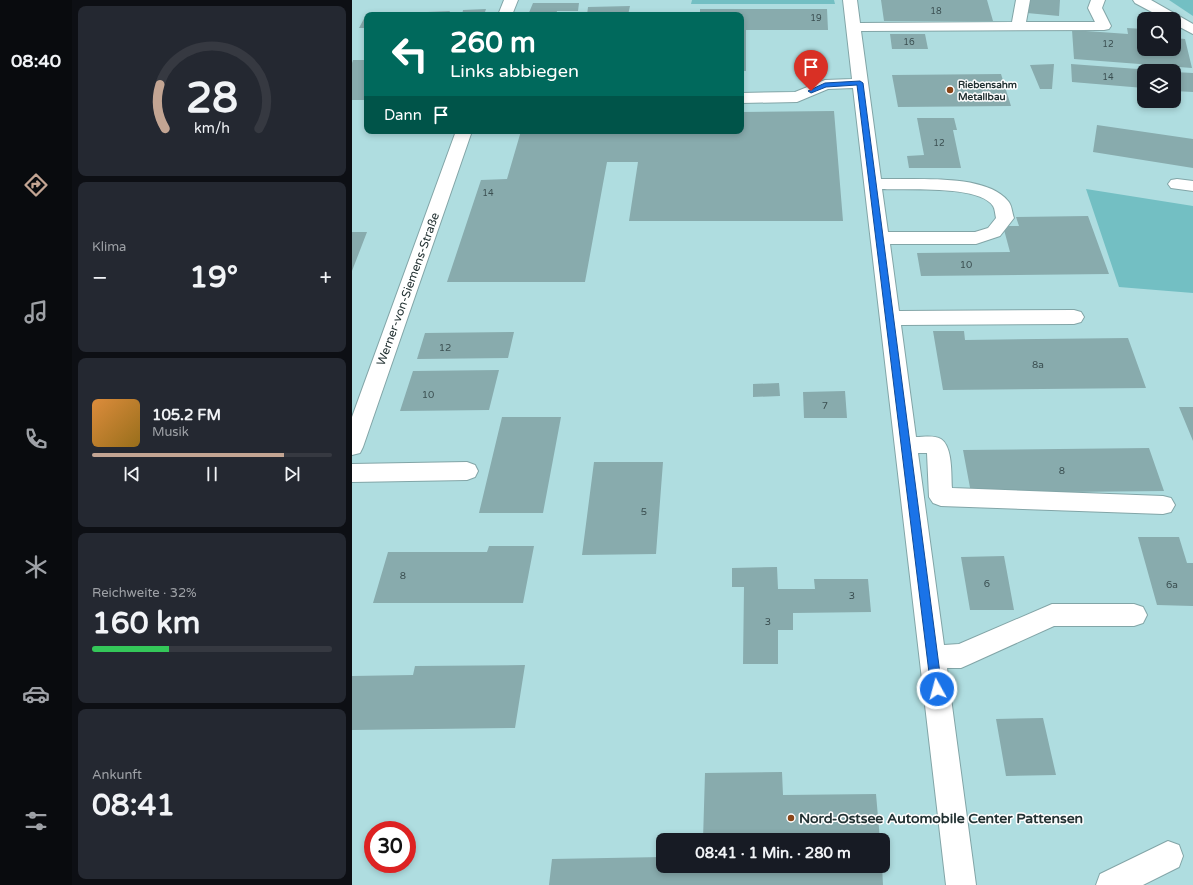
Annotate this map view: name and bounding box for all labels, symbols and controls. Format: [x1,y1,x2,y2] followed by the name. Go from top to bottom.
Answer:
[930,6,942,17] house number: 18
[1137,12,1181,108] map controls
[1137,12,1181,56] button: search
[810,13,822,24] house number: 19
[450,26,536,60] text: 260 m
[384,28,436,80] icon: left
[903,37,915,48] house number: 16
[1102,39,1114,50] house number: 12
[11,50,61,72] text: 08:40
[794,50,828,91] pin
[800,56,822,78] icon: arrive
[450,60,579,82] text: Links abbiegen
[1137,64,1181,108] button: layers
[1102,72,1114,83] house number: 14
[186,74,238,124] text: 28
[958,79,1017,103] place label: Riebensahm Metallbau
[945,85,955,95] marker: Riebensahm Metallbau
[430,104,452,126] icon: arrive
[384,106,422,124] text: Dann
[194,119,230,136] text: km/h
[933,138,945,149] house number: 12
[22,171,50,199] icon: directions
[482,188,494,199] house number: 14
[374,210,442,367] street label: Werner-von-Siemens-Straße
[92,239,126,255] text: Klima
[189,259,238,296] text: 19°
[960,259,972,271] house number: 10
[92,265,108,291] text: −
[320,265,332,291] text: +
[22,298,50,326] icon: music
[439,342,451,354] house number: 12
[1032,359,1044,371] house number: 8a
[422,389,434,401] house number: 10
[822,400,828,412] house number: 7
[152,406,221,424] text: 105.2 FM
[152,424,189,440] text: Musik
[22,425,50,453] icon: phone
[121,463,143,485] icon: previous
[201,463,223,485] icon: pause
[281,463,303,485] icon: next
[1059,465,1065,477] house number: 8
[641,506,647,518] house number: 5
[22,553,50,581] icon: climate
[400,570,406,582] house number: 8
[984,578,990,590] house number: 6
[1166,579,1178,591] house number: 6a
[92,585,197,601] text: Reichweite · 32%
[849,590,855,602] house number: 3
[92,605,200,642] text: 160 km
[765,616,771,628] house number: 3
[916,668,958,710] position arrow
[22,680,50,708] icon: car
[92,767,142,783] text: Ankunft
[92,787,175,824] text: 08:41
[22,807,50,835] icon: filters
[799,810,1083,827] place label: Nord-Ostsee Automobile Center Pattensen
[786,813,796,823] marker: Nord-Ostsee Automobile Center Pattensen
[364,821,416,873] speed limit sign: 30
[695,844,851,862] text: 08:41 · 1 Min. · 280 m

